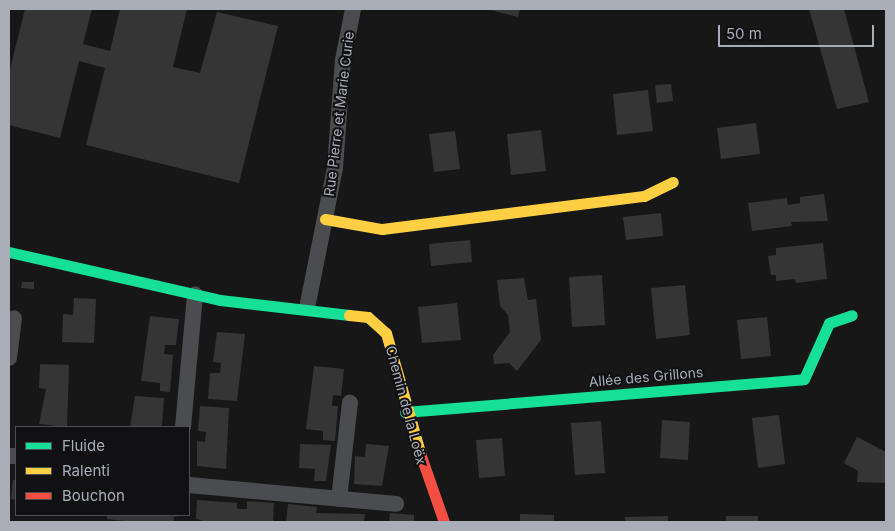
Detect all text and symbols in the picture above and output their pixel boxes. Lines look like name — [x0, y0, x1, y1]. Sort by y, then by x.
scale bar — [720, 15, 876, 47]
text: 50 m — [726, 24, 762, 43]
street label: Rue Pierre et Marie Curie — [321, 30, 357, 198]
street label: Chemin de la Loëx — [382, 344, 430, 466]
street label: Allée des Grillons — [588, 364, 704, 390]
legend — [15, 426, 190, 516]
text: Fluide — [62, 436, 105, 455]
text: Ralenti — [62, 461, 110, 480]
text: Bouchon — [62, 486, 125, 505]

